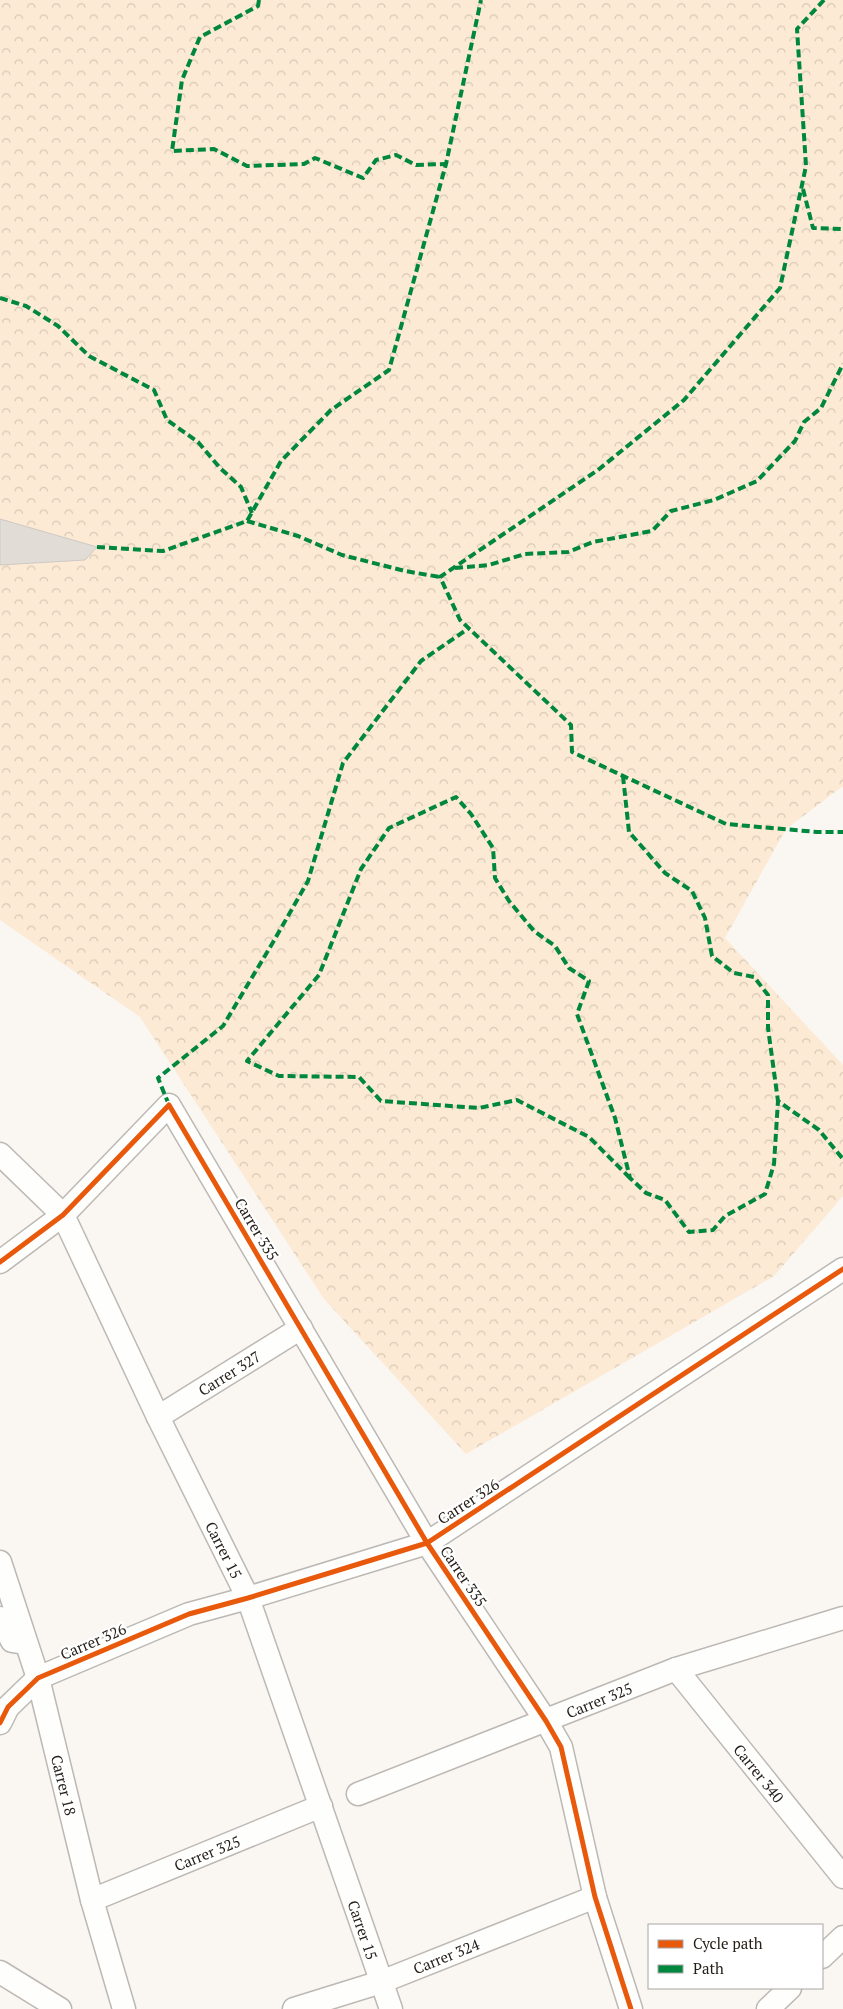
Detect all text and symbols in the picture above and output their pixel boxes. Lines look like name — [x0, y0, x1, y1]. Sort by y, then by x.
street label: Carrer 335 — [230, 1194, 284, 1264]
street label: Carrer 327 — [194, 1346, 264, 1400]
street label: Carrer 326 — [433, 1474, 503, 1528]
street label: Carrer 15 — [201, 1518, 247, 1582]
street label: Carrer 335 — [436, 1542, 492, 1610]
street label: Carrer 326 — [57, 1618, 129, 1664]
street label: Carrer 325 — [563, 1678, 635, 1722]
street label: Carrer 340 — [729, 1740, 789, 1806]
street label: Carrer 18 — [47, 1753, 81, 1817]
street label: Carrer 325 — [171, 1831, 243, 1875]
street label: Carrer 15 — [344, 1898, 382, 1962]
legend — [648, 1924, 823, 1989]
text: Cycle path — [693, 1933, 763, 1953]
street label: Carrer 324 — [410, 1934, 482, 1978]
text: Path — [693, 1958, 724, 1978]

